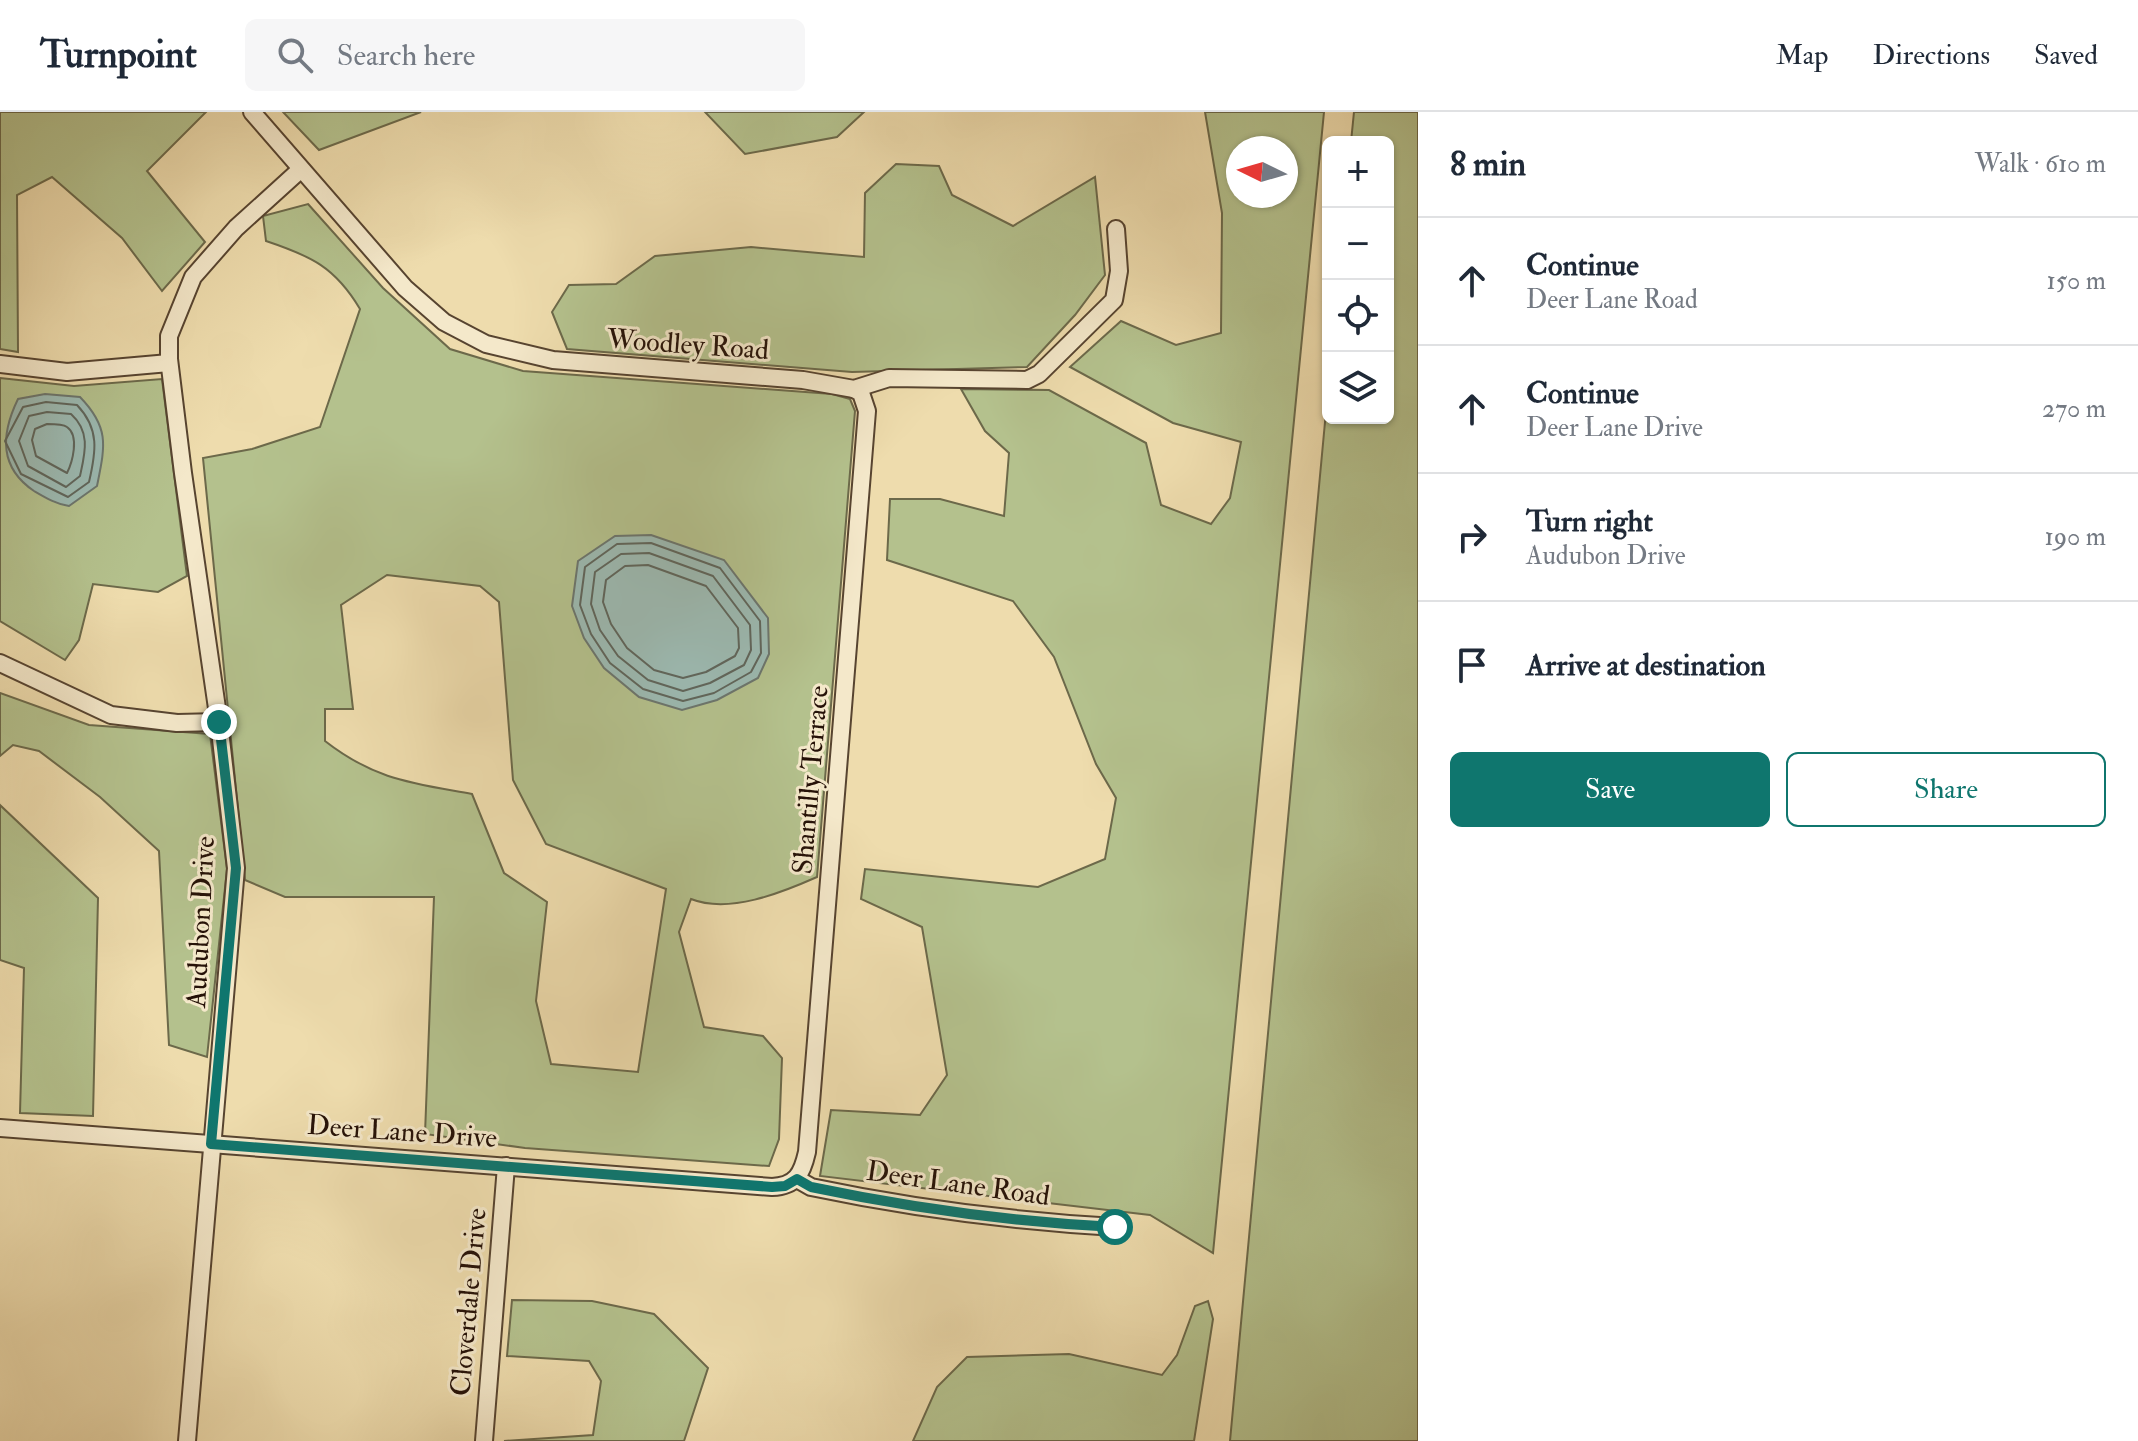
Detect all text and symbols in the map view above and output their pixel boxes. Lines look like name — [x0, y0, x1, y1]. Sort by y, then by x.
search box — [245, 19, 805, 91]
text: Turnpoint — [40, 31, 197, 79]
icon: search — [273, 33, 317, 77]
text: Search here — [337, 37, 475, 74]
text: Map — [1776, 38, 1829, 73]
text: Directions — [1873, 38, 1990, 73]
text: Saved — [2034, 38, 2098, 73]
north arrow — [1226, 136, 1298, 208]
map controls — [1322, 136, 1394, 424]
button: + — [1322, 136, 1394, 208]
text: 8 min — [1450, 143, 1526, 186]
text: Walk · 610 m — [1975, 148, 2106, 180]
button: − — [1322, 208, 1394, 280]
text: Continue — [1526, 247, 1639, 284]
icon: ahead — [1450, 259, 1494, 303]
text: 150 m — [2047, 265, 2106, 297]
button: locate — [1322, 280, 1394, 352]
text: Deer Lane Road — [1526, 284, 1698, 316]
street label: Woodley Road — [605, 322, 770, 368]
button: layers — [1322, 352, 1394, 424]
text: Continue — [1526, 375, 1639, 412]
icon: ahead — [1450, 387, 1494, 431]
text: 270 m — [2042, 393, 2106, 425]
text: Deer Lane Drive — [1526, 412, 1703, 444]
text: Turn right — [1526, 503, 1653, 540]
icon: right — [1450, 515, 1494, 559]
text: 190 m — [2045, 521, 2106, 553]
text: Audubon Drive — [1526, 540, 1686, 572]
icon: arrive — [1450, 643, 1494, 687]
text: Arrive at destination — [1526, 647, 1766, 684]
street label: Shantilly Terrace — [785, 684, 837, 876]
route end — [201, 704, 237, 740]
button: Save — [1450, 752, 1770, 827]
button: Share — [1786, 752, 2106, 827]
street label: Audubon Drive — [179, 835, 223, 1010]
street label: Deer Lane Drive — [306, 1108, 499, 1156]
street label: Deer Lane Road — [864, 1154, 1052, 1214]
street label: Cloverdale Drive — [443, 1206, 495, 1398]
route start — [1097, 1209, 1133, 1245]

